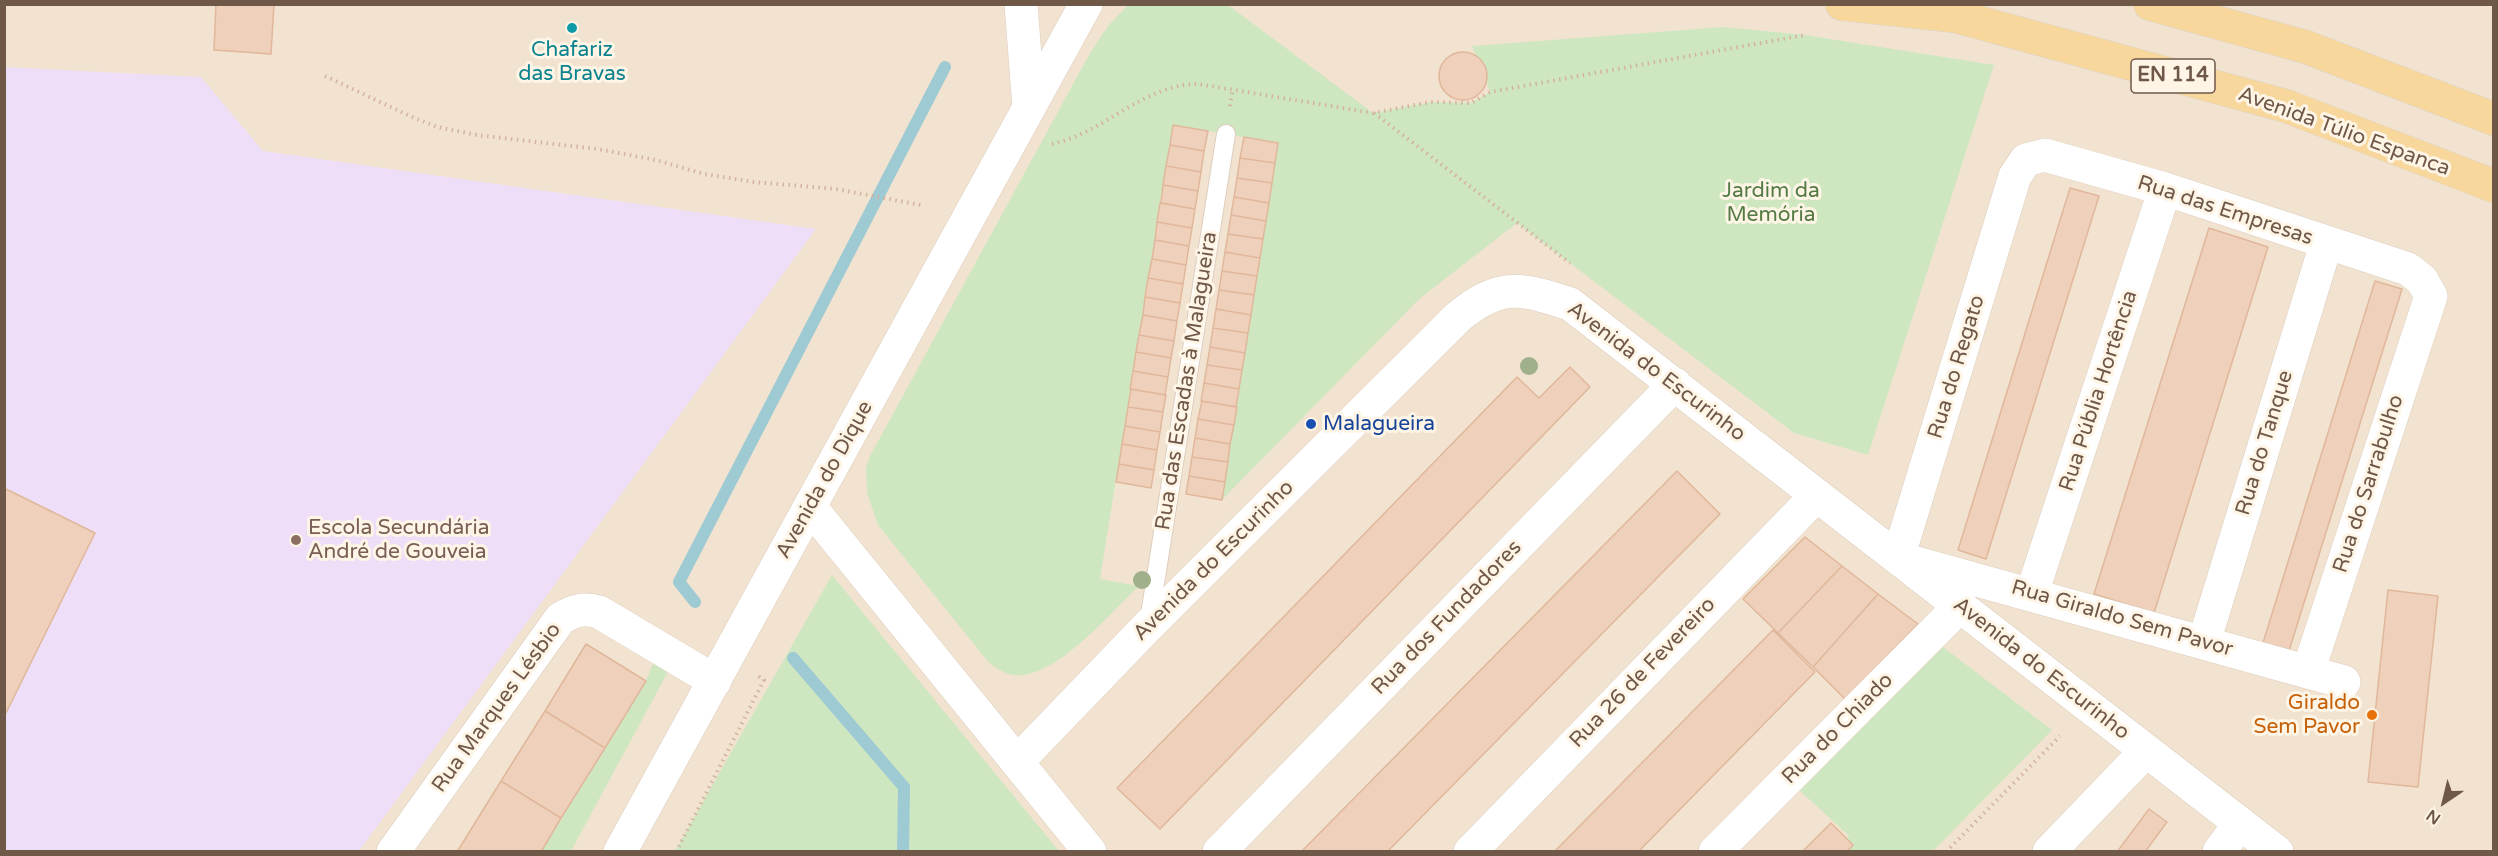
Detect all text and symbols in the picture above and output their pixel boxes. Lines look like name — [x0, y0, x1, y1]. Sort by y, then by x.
marker: Chafariz das Bravas — [565, 21, 579, 35]
place label: Chafariz das Bravas — [518, 37, 626, 87]
road number: EN 114 — [2131, 59, 2215, 93]
street label: Avenida Túlio Espanca — [2235, 82, 2453, 182]
street label: Rua das Empresas — [2134, 171, 2316, 251]
park label: Jardim da Memória — [1722, 178, 1820, 228]
street label: Rua das Escadas à Malagueira — [1151, 230, 1223, 532]
street label: Rua Públia Hortência — [2055, 287, 2143, 495]
street label: Rua do Regato — [1923, 292, 1991, 442]
street label: Avenida do Escurinho — [1562, 297, 1750, 447]
street label: Rua do Tanque — [2231, 368, 2299, 518]
street label: Rua do Sarrabulho — [2328, 392, 2410, 576]
street label: Avenida do Dique — [771, 397, 879, 563]
place label: Malagueira — [1323, 411, 1435, 437]
marker: Malagueira — [1304, 417, 1318, 431]
street label: Avenida do Escurinho — [1128, 475, 1300, 647]
place label: Escola Secundária André de Gouveia — [308, 515, 489, 565]
marker: Escola Secundária André de Gouveia — [289, 533, 303, 547]
street label: Rua dos Fundadores — [1367, 536, 1527, 700]
street label: Rua Giraldo Sem Pavor — [2008, 575, 2236, 663]
street label: Avenida do Escurinho — [1948, 592, 2134, 746]
street label: Rua 26 de Fevereiro — [1565, 593, 1721, 753]
street label: Rua Marques Lésbio — [427, 618, 567, 798]
street label: Rua do Chiado — [1777, 668, 1899, 790]
place label: Giraldo Sem Pavor — [2253, 690, 2360, 740]
marker: Giraldo Sem Pavor — [2365, 708, 2379, 722]
north arrow — [2414, 772, 2474, 832]
text: N — [2423, 805, 2445, 829]

